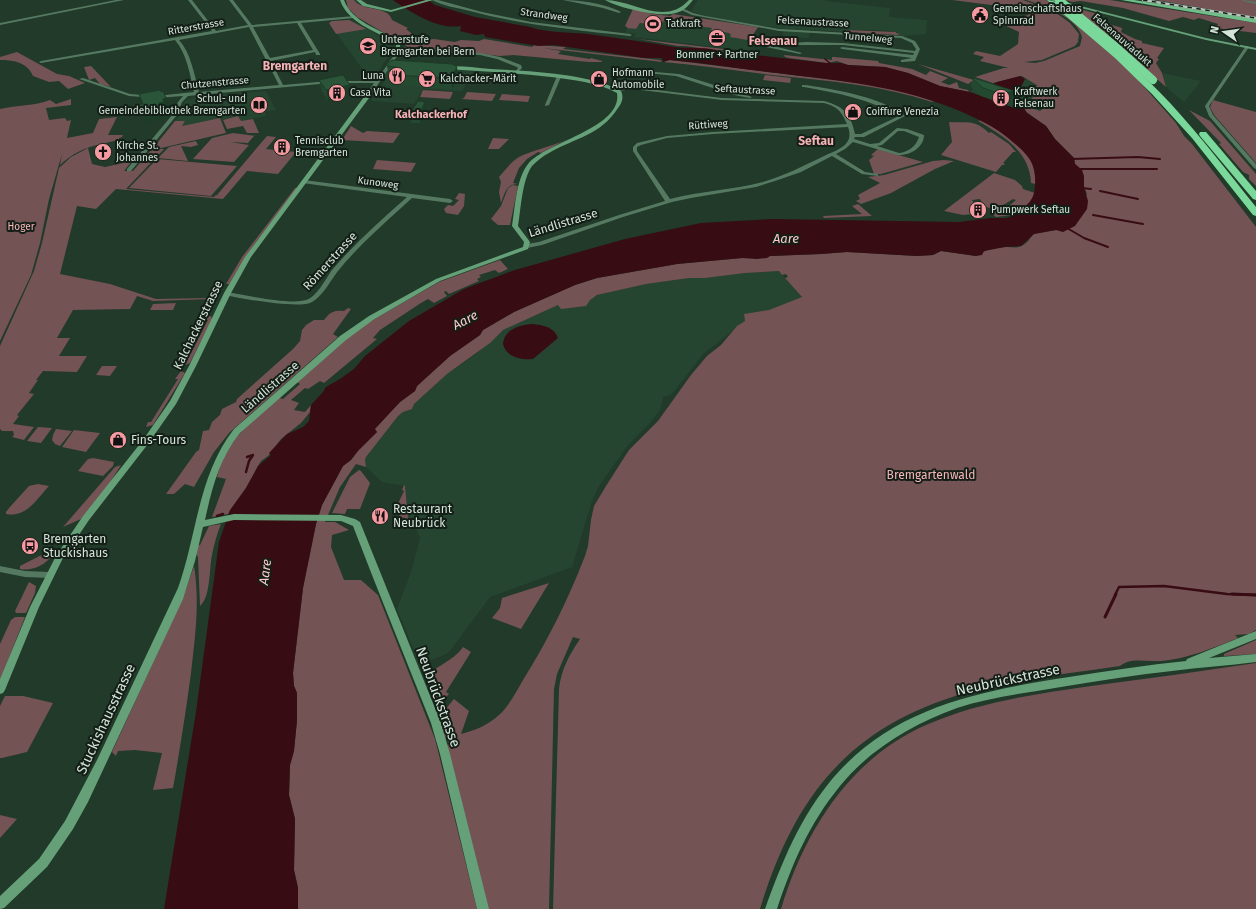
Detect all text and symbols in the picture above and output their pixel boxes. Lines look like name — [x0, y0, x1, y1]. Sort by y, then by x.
place label: Gemeinschaftshaus Spinnrad — [993, 3, 1082, 27]
public building icon: Gemeinschaftshaus Spinnrad — [970, 5, 990, 25]
street label: Strandweg — [520, 6, 569, 24]
street label: Felsenauviadukt — [1090, 11, 1154, 69]
north arrow — [1204, 12, 1244, 52]
sports icon: Tatkraft — [643, 14, 663, 34]
street label: Felsenaustrasse — [777, 14, 849, 30]
street label: Ritterstrasse — [167, 16, 225, 38]
place label: Tatkraft — [666, 18, 701, 30]
text: N — [1208, 25, 1222, 35]
office icon: Bommer + Partner — [707, 28, 727, 48]
street label: Tunnelweg — [843, 30, 893, 46]
place label: Unterstufe Bremgarten bei Bern — [381, 34, 475, 58]
district label: Felsenau — [749, 34, 797, 48]
school or university icon: Unterstufe Bremgarten bei Bern — [358, 36, 378, 56]
place label: Bommer + Partner — [676, 49, 758, 61]
district label: Bremgarten — [263, 59, 327, 73]
restaurant icon: Luna — [387, 66, 407, 86]
place label: Hofmann Automobile — [612, 67, 664, 91]
supermarket icon: Kalchacker-Märit — [417, 69, 437, 89]
shop icon: Hofmann Automobile — [589, 69, 609, 89]
place label: Luna — [362, 70, 384, 82]
place label: Kalchacker-Märit — [440, 73, 517, 85]
street label: Chutzenstrasse — [180, 74, 250, 92]
street label: Seftaustrasse — [714, 82, 776, 98]
building icon: Casa Vita — [327, 83, 347, 103]
place label: Kraftwerk Felsenau — [1014, 86, 1058, 110]
place label: Casa Vita — [350, 87, 391, 99]
building icon: Kraftwerk Felsenau — [991, 88, 1011, 108]
place label: Schul- und Gemeindebibliothek Bremgarten — [98, 93, 246, 117]
library icon: Schul- und Gemeindebibliothek Bremgarten — [249, 95, 269, 115]
shop icon: Coiffure Venezia — [843, 102, 863, 122]
place label: Coiffure Venezia — [866, 106, 939, 118]
district label: Kalchackerhof — [395, 108, 468, 121]
street label: Rüttiweg — [688, 118, 729, 132]
district label: Seftau — [798, 134, 834, 148]
place label: Tennisclub Bremgarten — [295, 135, 348, 159]
building icon: Tennisclub Bremgarten — [272, 137, 292, 157]
place label: Kirche St. Johannes — [116, 140, 159, 164]
church icon: Kirche St. Johannes — [93, 142, 113, 162]
street label: Kunoweg — [357, 174, 400, 192]
building icon: Pumpwerk Seftau — [968, 200, 988, 220]
place label: Pumpwerk Seftau — [991, 204, 1070, 216]
street label: Ländlistrasse — [527, 206, 599, 240]
park label: Hoger — [8, 221, 35, 233]
street label: Römerstrasse — [300, 229, 360, 293]
water label: Aare — [772, 231, 799, 246]
street label: Kalchackerstrasse — [170, 278, 226, 372]
water label: Aare — [449, 307, 480, 333]
street label: Ländlistrasse — [238, 358, 302, 416]
shop icon: Fins-Tours — [108, 430, 128, 450]
place label: Fins-Tours — [131, 433, 187, 447]
park label: Bremgartenwald — [887, 468, 975, 482]
place label: Restaurant Neubrück — [393, 502, 453, 530]
restaurant icon: Restaurant Neubrück — [370, 506, 390, 526]
place label: Bremgarten Stuckishaus — [43, 532, 108, 560]
bus stop icon: Bremgarten Stuckishaus — [20, 536, 40, 556]
water label: Aare — [256, 558, 274, 587]
street label: Neubrückstrasse — [412, 645, 464, 749]
street label: Stuckishausstrasse — [73, 661, 139, 777]
street label: Neubrückstrasse — [955, 661, 1061, 699]

